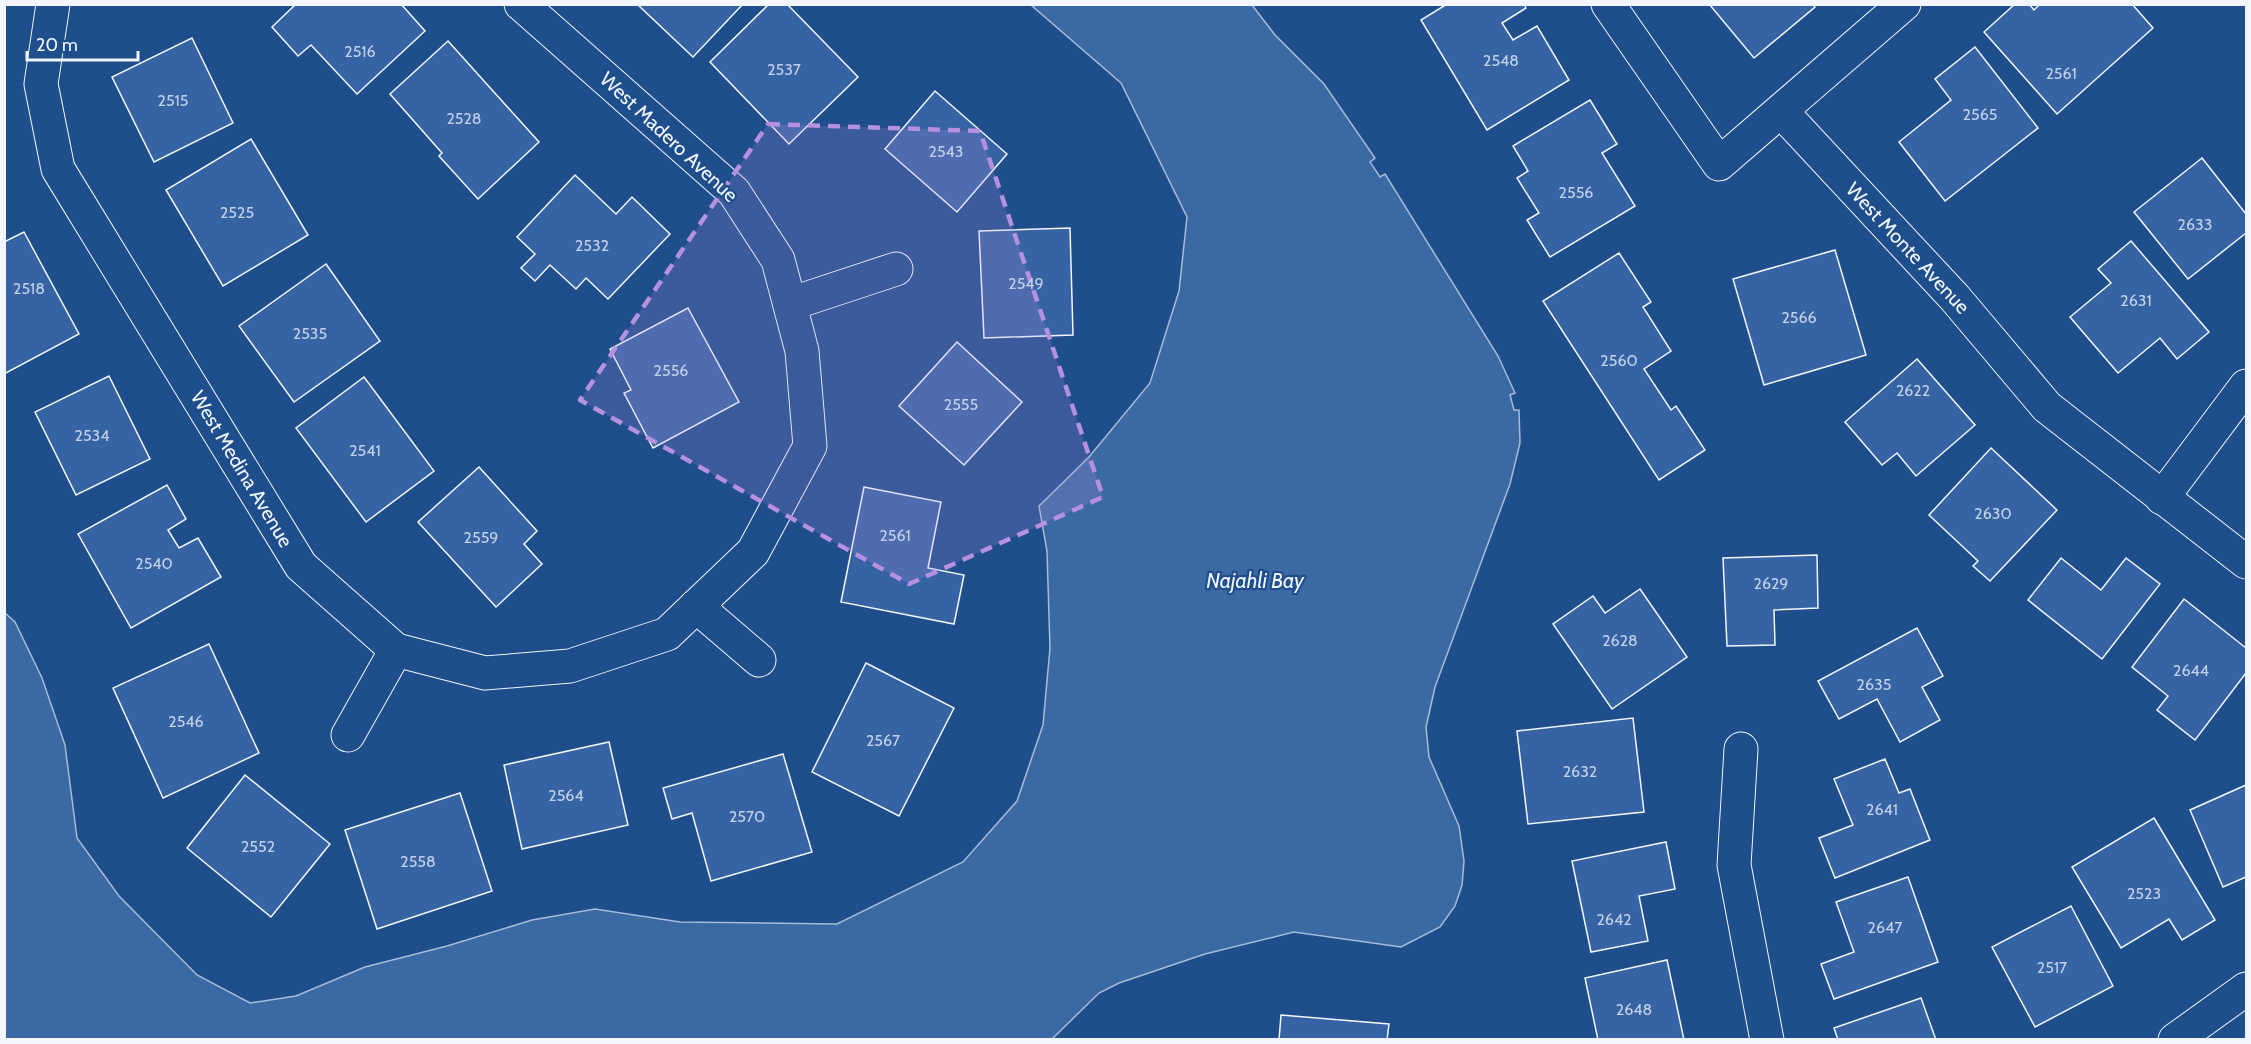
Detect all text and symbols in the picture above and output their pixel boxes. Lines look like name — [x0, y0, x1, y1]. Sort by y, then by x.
scale bar — [27, 24, 138, 62]
text: 20 m — [36, 34, 78, 56]
house number: 2516 — [344, 42, 376, 61]
house number: 2548 — [1483, 51, 1519, 70]
house number: 2537 — [767, 60, 801, 79]
house number: 2561 — [2045, 64, 2077, 83]
street label: West Madero Avenue — [595, 67, 743, 207]
house number: 2515 — [158, 91, 188, 110]
house number: 2565 — [1963, 105, 1997, 124]
house number: 2528 — [446, 109, 482, 128]
house number: 2543 — [929, 142, 963, 161]
street label: West Monte Avenue — [1841, 177, 1975, 319]
house number: 2556 — [1559, 183, 1593, 202]
house number: 2525 — [220, 203, 254, 222]
house number: 2633 — [2178, 215, 2212, 234]
house number: 2532 — [575, 236, 609, 255]
house number: 2549 — [1008, 274, 1044, 293]
house number: 2518 — [13, 279, 45, 298]
house number: 2631 — [2120, 291, 2152, 310]
house number: 2566 — [1781, 308, 1817, 327]
house number: 2535 — [293, 324, 327, 343]
house number: 2560 — [1600, 351, 1638, 370]
house number: 2556 — [654, 361, 688, 380]
house number: 2622 — [1896, 381, 1930, 400]
street label: West Medina Avenue — [186, 386, 298, 552]
house number: 2555 — [944, 395, 978, 414]
house number: 2534 — [75, 426, 109, 445]
house number: 2541 — [349, 441, 381, 460]
house number: 2630 — [1974, 504, 2012, 523]
house number: 2561 — [879, 526, 911, 545]
house number: 2559 — [464, 528, 498, 547]
house number: 2540 — [135, 554, 173, 573]
water label: Najahli Bay — [1206, 568, 1305, 594]
house number: 2629 — [1754, 574, 1788, 593]
house number: 2628 — [1602, 631, 1638, 650]
house number: 2644 — [2173, 661, 2209, 680]
house number: 2635 — [1857, 675, 1891, 694]
house number: 2546 — [168, 712, 204, 731]
house number: 2567 — [866, 731, 900, 750]
house number: 2632 — [1563, 762, 1597, 781]
house number: 2564 — [548, 786, 584, 805]
house number: 2641 — [1866, 800, 1898, 819]
house number: 2570 — [729, 807, 765, 826]
house number: 2552 — [241, 837, 275, 856]
house number: 2558 — [400, 852, 436, 871]
house number: 2523 — [2127, 884, 2161, 903]
house number: 2642 — [1596, 910, 1632, 929]
house number: 2647 — [1868, 918, 1902, 937]
house number: 2517 — [2037, 958, 2067, 977]
house number: 2648 — [1616, 1000, 1652, 1019]

